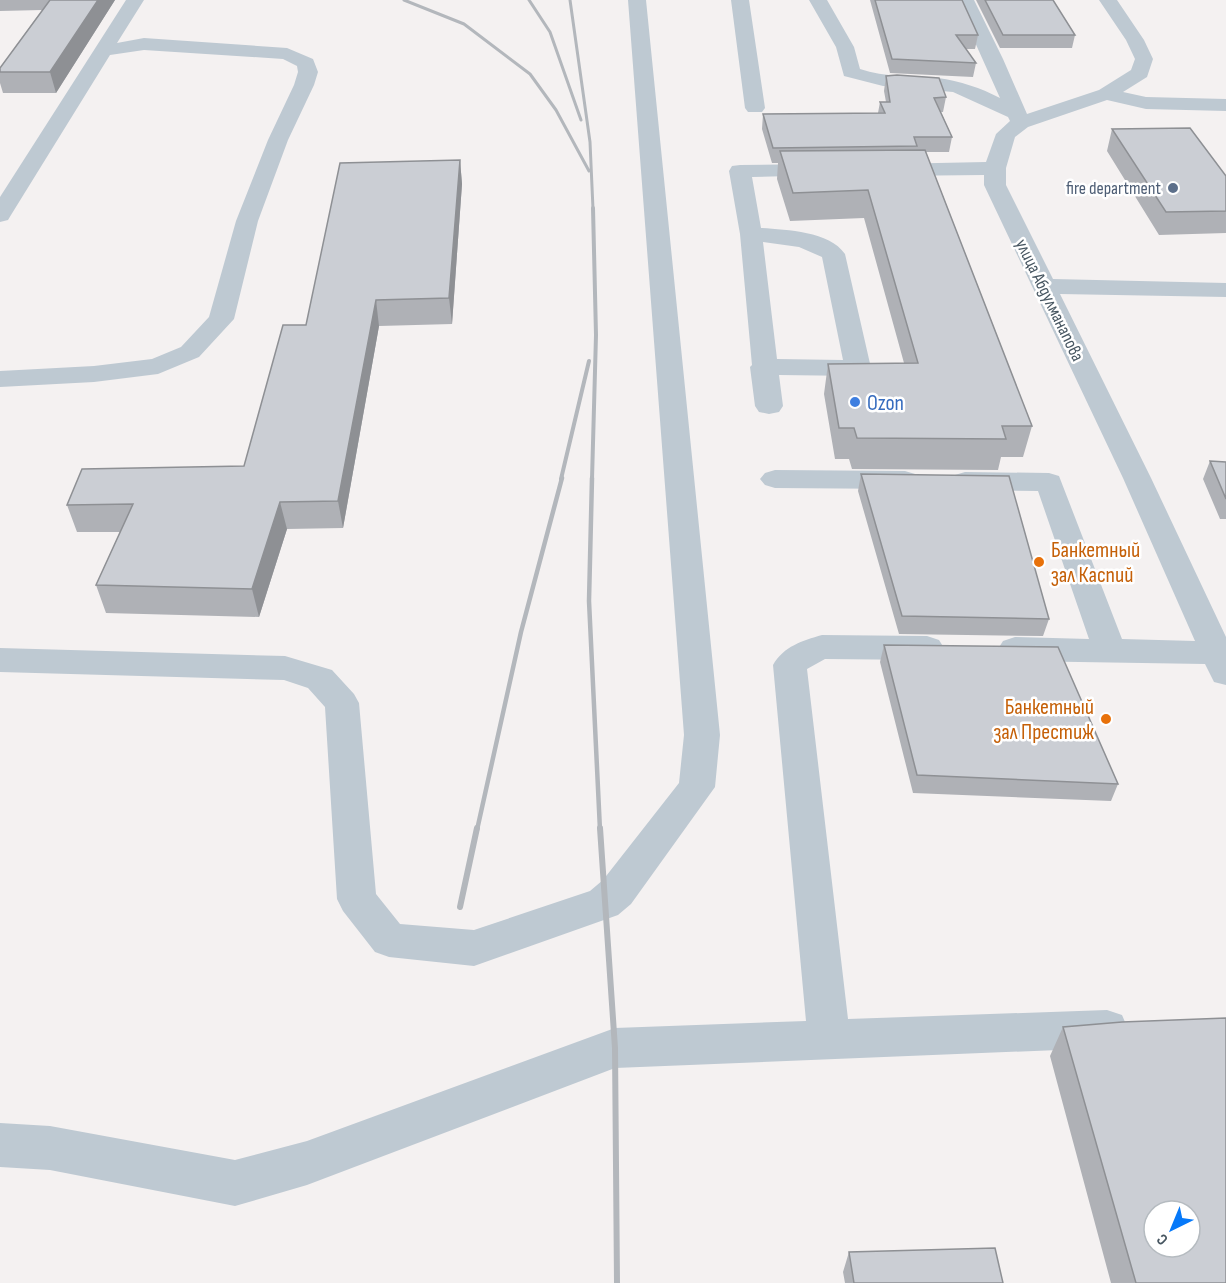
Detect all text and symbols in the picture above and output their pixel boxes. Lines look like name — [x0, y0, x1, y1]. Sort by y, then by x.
place label: fire department — [1066, 178, 1162, 199]
marker: fire department — [1166, 181, 1180, 195]
street label: улица Абдулманапова — [1011, 236, 1088, 365]
place label: Ozon — [867, 390, 904, 417]
marker: Ozon — [848, 395, 862, 409]
place label: Банкетный зал Каспий — [1051, 537, 1140, 589]
marker: Банкетный зал Каспий — [1032, 555, 1046, 569]
place label: Банкетный зал Престиж — [993, 694, 1094, 746]
marker: Банкетный зал Престиж — [1099, 712, 1113, 726]
north arrow — [1142, 1199, 1202, 1259]
text: С — [1153, 1229, 1172, 1249]

